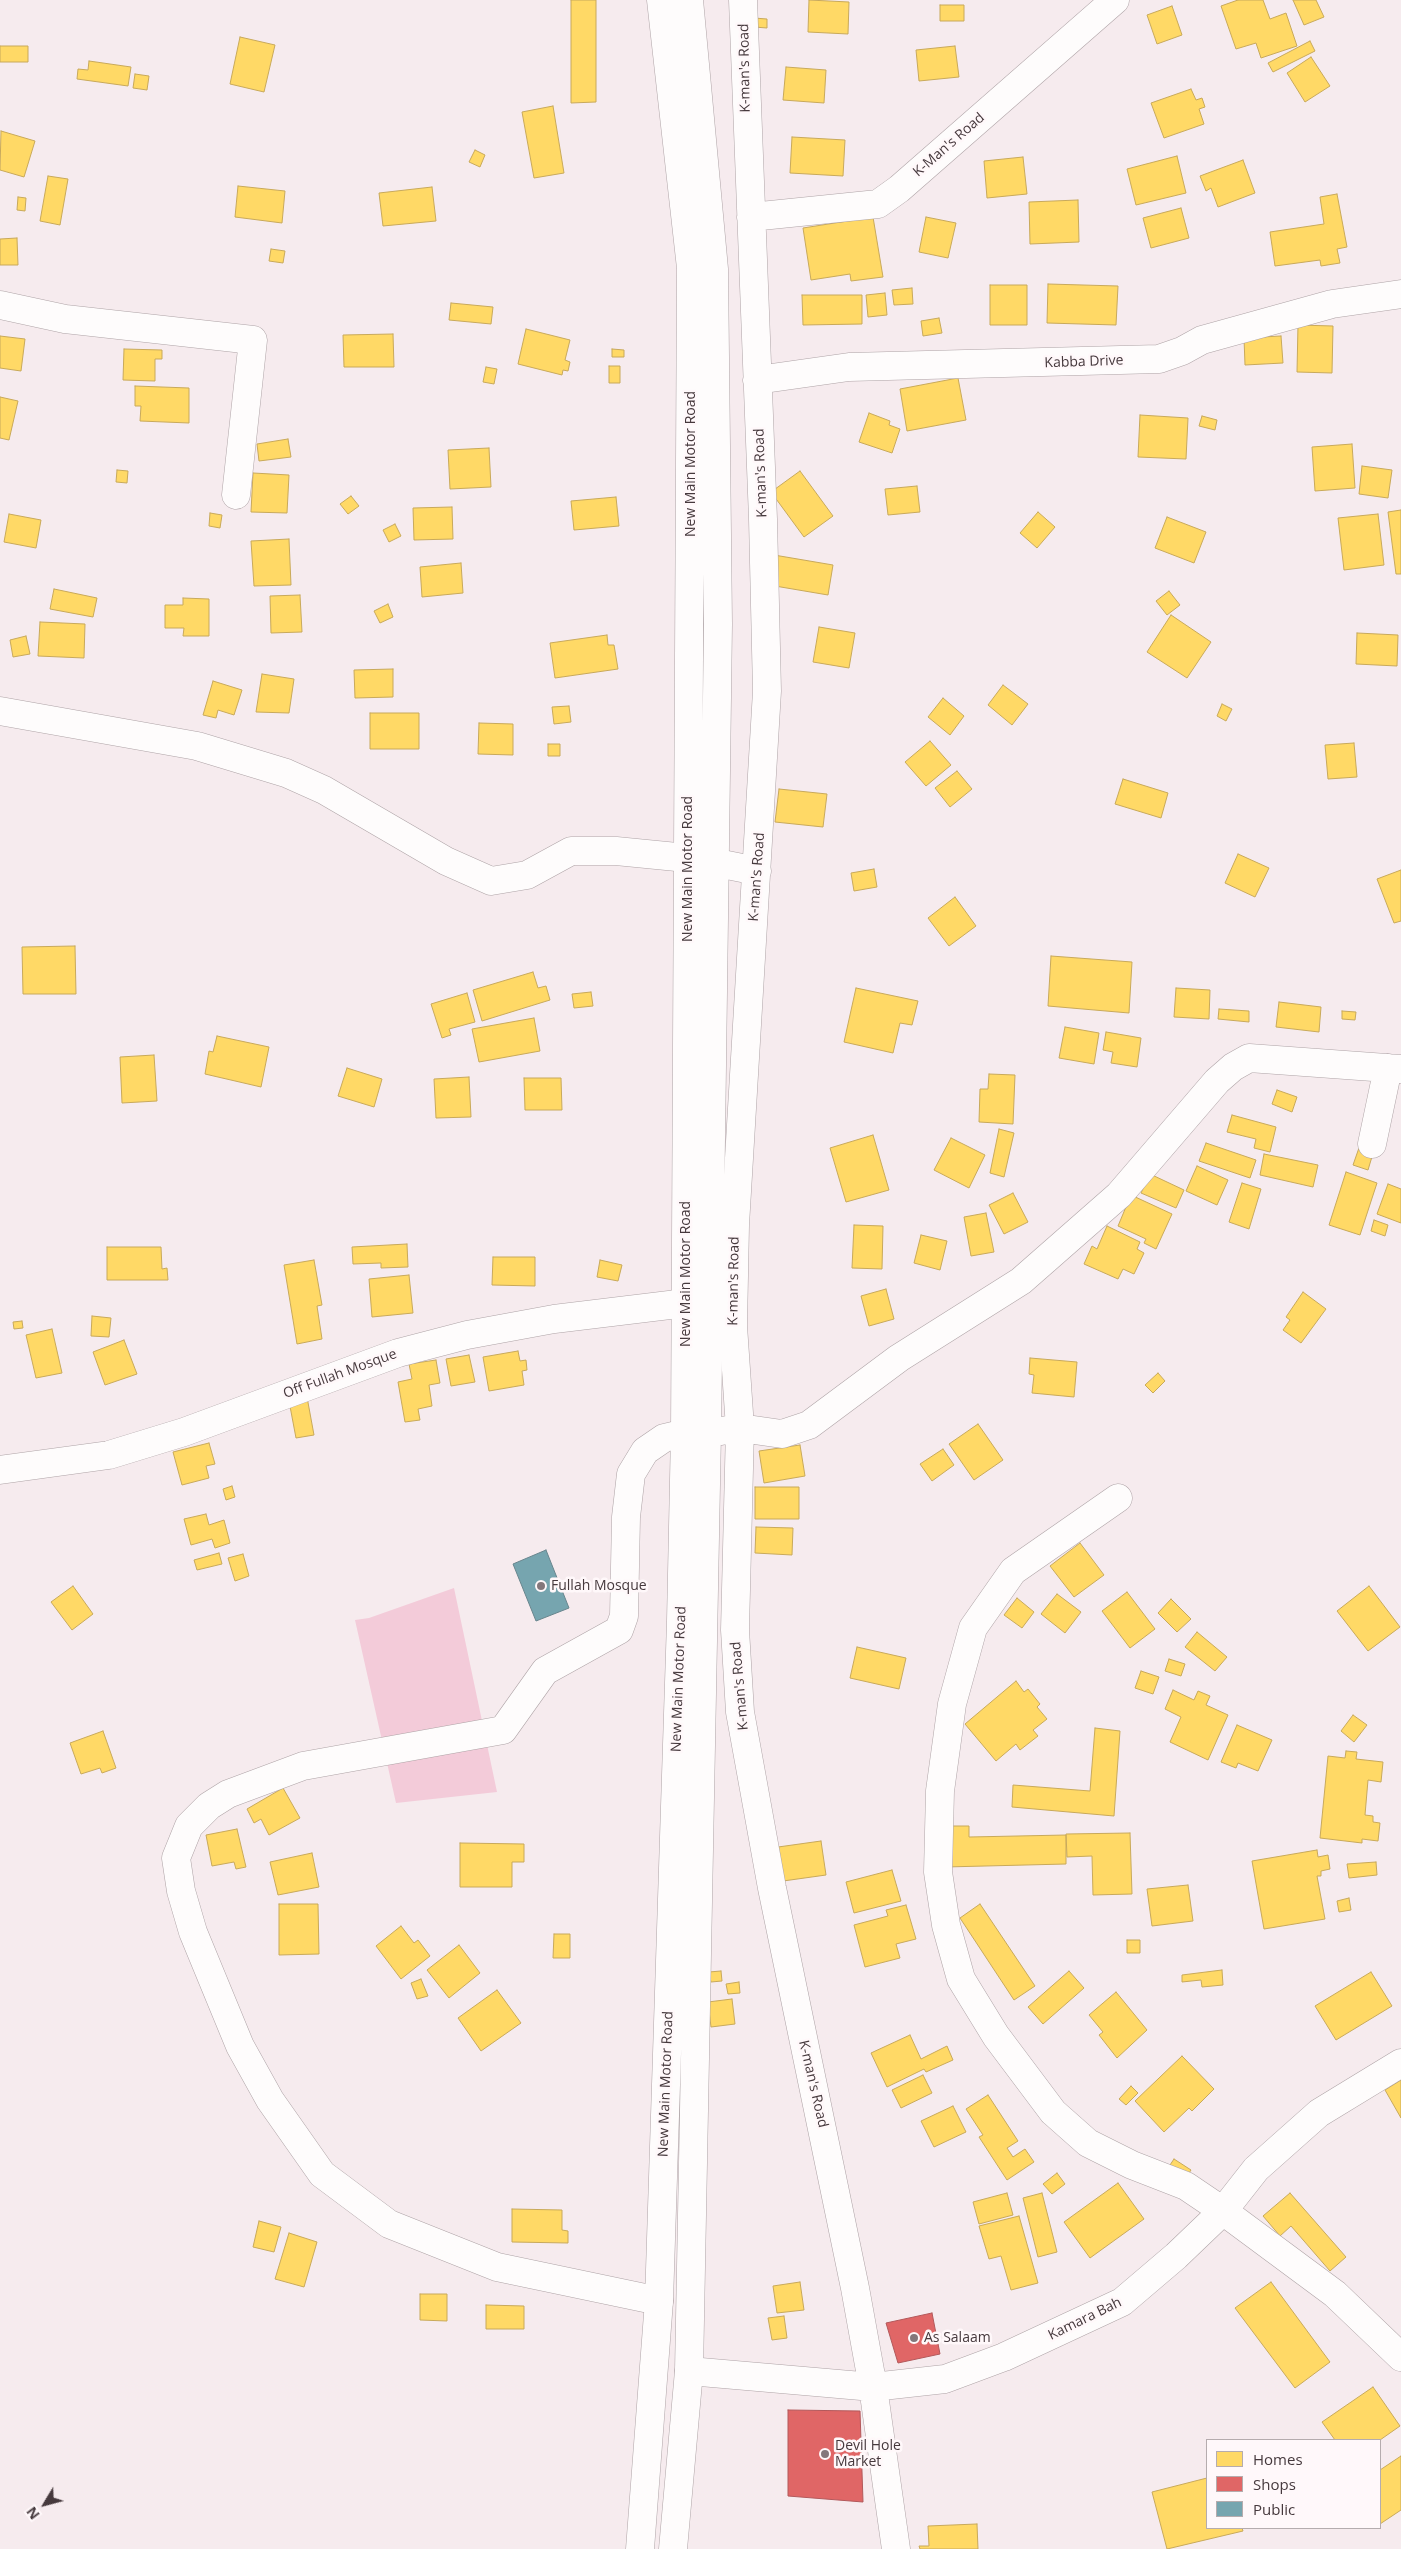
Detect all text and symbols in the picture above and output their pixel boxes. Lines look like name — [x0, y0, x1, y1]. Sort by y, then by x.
street label: K-man's Road — [736, 23, 754, 113]
street label: K-Man's Road — [910, 110, 988, 180]
street label: Kabba Drive — [1044, 352, 1124, 372]
street label: New Main Motor Road — [683, 391, 699, 537]
street label: K-man's Road — [751, 428, 771, 518]
street label: New Main Motor Road — [680, 796, 696, 942]
street label: K-man's Road — [746, 832, 768, 922]
street label: New Main Motor Road — [678, 1201, 694, 1347]
street label: K-man's Road — [725, 1236, 743, 1326]
street label: Off Fullah Mosque — [281, 1346, 399, 1402]
place label: Fullah Mosque — [551, 1578, 647, 1594]
marker: Fullah Mosque — [535, 1580, 547, 1592]
street label: New Main Motor Road — [668, 1606, 690, 1752]
street label: K-man's Road — [728, 1641, 752, 1731]
street label: New Main Motor Road — [655, 2011, 677, 2157]
street label: K-man's Road — [795, 2039, 831, 2129]
street label: Kamara Bah — [1046, 2294, 1124, 2344]
place label: As Salaam — [924, 2330, 991, 2346]
marker: As Salaam — [908, 2332, 920, 2344]
place label: Devil Hole Market — [835, 2438, 901, 2470]
legend — [1206, 2439, 1381, 2529]
marker: Devil Hole Market — [819, 2448, 831, 2460]
text: Homes — [1253, 2449, 1303, 2469]
text: Shops — [1253, 2474, 1296, 2494]
north arrow — [20, 2479, 70, 2529]
text: Public — [1253, 2499, 1295, 2519]
text: N — [22, 2503, 44, 2524]

